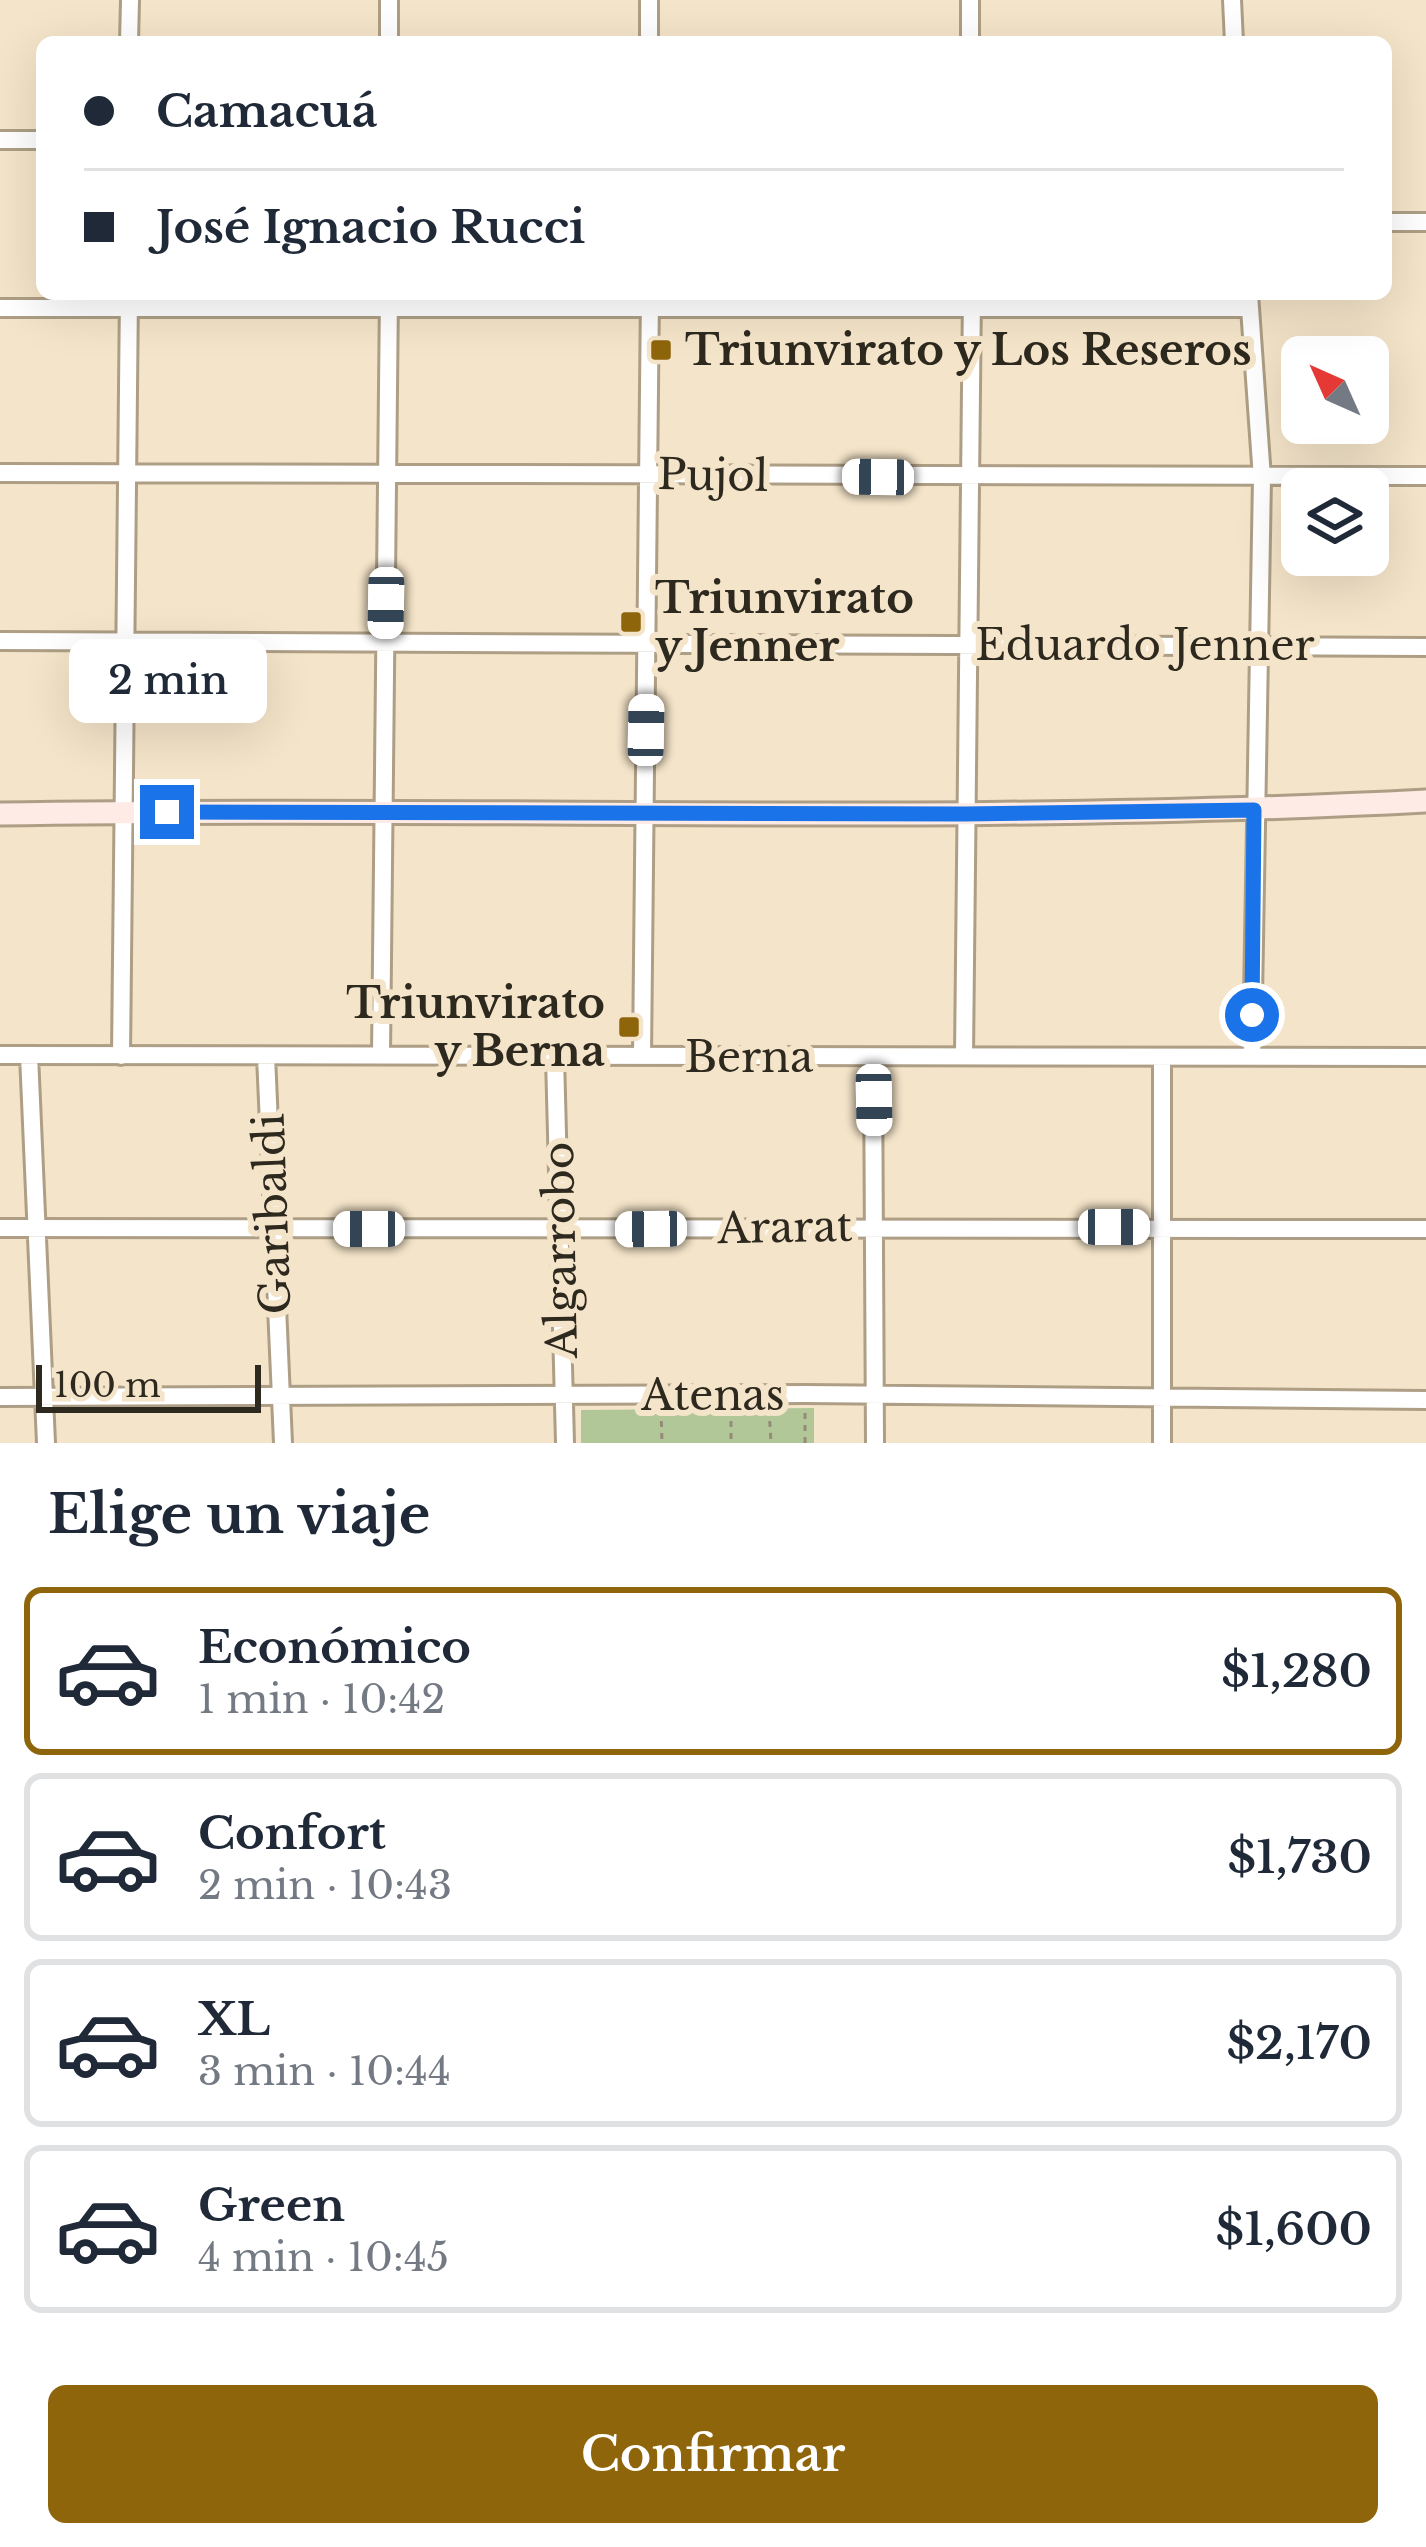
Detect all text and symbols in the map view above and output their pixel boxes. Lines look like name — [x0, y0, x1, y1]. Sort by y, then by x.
text: Camacuá — [156, 83, 378, 139]
text: José Ignacio Rucci — [156, 199, 585, 255]
place label: Triunvirato y Los Reseros — [685, 324, 1252, 376]
north arrow — [1281, 336, 1389, 444]
map controls — [1281, 336, 1389, 576]
marker: Triunvirato y Los Reseros — [648, 337, 674, 363]
street label: Pujol — [657, 448, 769, 502]
car — [842, 458, 914, 496]
button: layers — [1281, 468, 1389, 576]
car — [367, 567, 405, 639]
place label: Triunvirato y Jenner — [655, 572, 914, 672]
marker: Triunvirato y Jenner — [618, 609, 644, 635]
street label: Eduardo Jenner — [975, 619, 1315, 671]
callout: 2 min — [68, 638, 266, 722]
text: 2 min — [108, 656, 228, 705]
car — [627, 694, 665, 766]
route end — [140, 785, 194, 839]
place label: Triunvirato y Berna — [346, 977, 605, 1077]
route start — [1225, 988, 1279, 1042]
marker: Triunvirato y Berna — [616, 1014, 642, 1040]
street label: Berna — [685, 1031, 814, 1083]
car — [855, 1064, 893, 1136]
street label: Garibaldi — [243, 1113, 301, 1315]
street label: Algarrobo — [532, 1141, 588, 1360]
street label: Ararat — [716, 1200, 853, 1254]
car — [1078, 1209, 1150, 1245]
car — [615, 1210, 687, 1248]
car — [333, 1211, 405, 1247]
scale bar — [36, 1359, 261, 1412]
text: 100 m — [54, 1365, 161, 1406]
street label: Atenas — [640, 1369, 785, 1421]
text: Elige un viaje — [48, 1481, 430, 1548]
icon: car — [54, 1617, 162, 1725]
text: Económico — [198, 1619, 471, 1675]
text: $1,280 — [1221, 1643, 1372, 1699]
text: 1 min · 10:42 — [198, 1675, 445, 1724]
icon: car — [54, 1803, 162, 1911]
text: Confort — [198, 1805, 386, 1861]
text: $1,730 — [1227, 1829, 1372, 1885]
text: 2 min · 10:43 — [198, 1861, 452, 1910]
icon: car — [54, 1989, 162, 2097]
text: XL — [198, 1991, 270, 2047]
text: $2,170 — [1226, 2015, 1372, 2071]
text: 3 min · 10:44 — [198, 2047, 451, 2096]
icon: car — [54, 2175, 162, 2283]
text: Green — [198, 2177, 345, 2233]
text: $1,600 — [1216, 2201, 1372, 2257]
text: 4 min · 10:45 — [198, 2233, 449, 2282]
button: Confirmar — [48, 2385, 1378, 2523]

